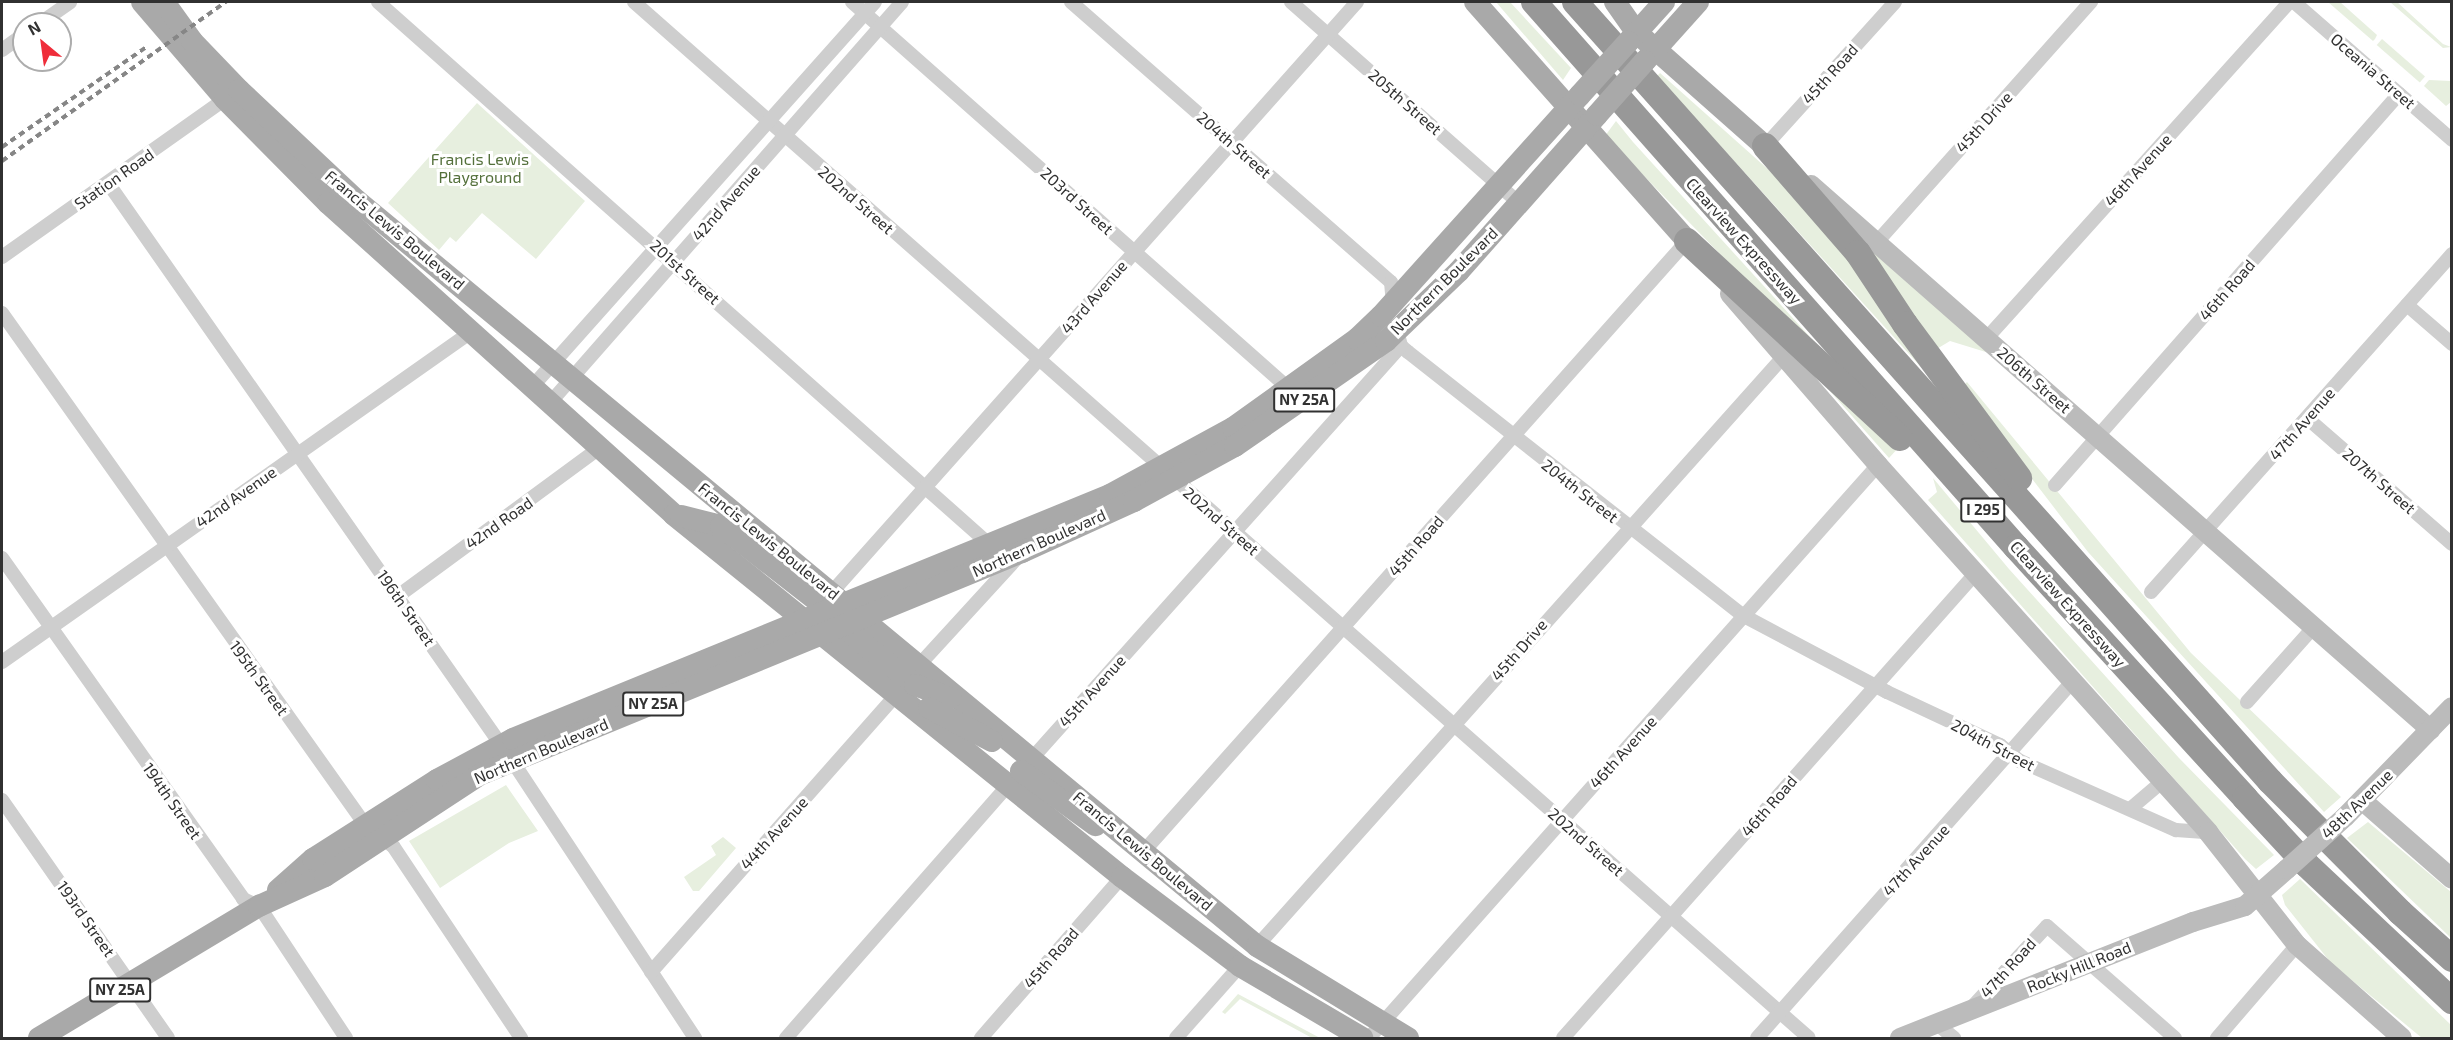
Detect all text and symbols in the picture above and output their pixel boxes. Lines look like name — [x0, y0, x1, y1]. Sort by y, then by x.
north arrow — [12, 12, 72, 72]
text: N — [24, 16, 44, 39]
street label: Oceania Street — [2327, 29, 2419, 113]
street label: 45th Road — [1798, 40, 1862, 108]
street label: 205th Street — [1364, 65, 1446, 139]
street label: 45th Drive — [1952, 88, 2016, 156]
street label: 204th Street — [1193, 108, 1275, 182]
street label: 46th Avenue — [2100, 130, 2176, 210]
street label: Station Road — [71, 145, 157, 213]
park label: Francis Lewis Playground — [431, 149, 529, 187]
street label: 42nd Avenue — [688, 161, 764, 245]
street label: 202nd Street — [814, 162, 898, 238]
street label: 203rd Street — [1037, 163, 1117, 239]
street label: Francis Lewis Boulevard — [321, 166, 469, 294]
street label: Clearview Expressway — [1682, 174, 1806, 308]
street label: Northern Boulevard — [1386, 223, 1502, 339]
street label: 201st Street — [646, 236, 724, 308]
street label: 46th Road — [2195, 255, 2259, 325]
street label: 43rd Avenue — [1057, 256, 1131, 338]
street label: 206th Street — [1993, 343, 2075, 417]
street label: 47th Avenue — [2265, 384, 2339, 464]
road number: NY 25A — [1272, 388, 1336, 412]
street label: 207th Street — [2339, 444, 2419, 518]
street label: 204th Street — [1538, 455, 1622, 527]
street label: 42nd Avenue — [192, 462, 280, 532]
street label: Francis Lewis Boulevard — [695, 478, 843, 604]
street label: 202nd Street — [1179, 483, 1263, 559]
street label: 42nd Road — [462, 493, 536, 553]
road number: I 295 — [1959, 498, 2007, 522]
street label: Northern Boulevard — [969, 505, 1109, 581]
street label: 45th Road — [1384, 512, 1448, 580]
street label: Clearview Expressway — [2006, 537, 2130, 671]
street label: 196th Street — [373, 566, 439, 650]
street label: 45th Drive — [1487, 615, 1551, 685]
street label: 195th Street — [226, 637, 292, 719]
street label: 45th Avenue — [1054, 651, 1130, 731]
road number: NY 25A — [622, 692, 684, 716]
street label: 46th Avenue — [1585, 712, 1661, 792]
street label: Northern Boulevard — [471, 714, 611, 788]
street label: 204th Street — [1948, 715, 2038, 775]
street label: 194th Street — [139, 759, 205, 843]
street label: 48th Avenue — [2317, 765, 2397, 843]
street label: 46th Road — [1737, 771, 1801, 841]
street label: Francis Lewis Boulevard — [1069, 787, 1217, 915]
street label: 44th Avenue — [736, 792, 812, 874]
street label: 202nd Street — [1544, 804, 1628, 880]
street label: 47th Avenue — [1879, 820, 1953, 900]
street label: 193rd Street — [53, 878, 119, 960]
street label: 45th Road — [1019, 924, 1083, 992]
street label: 47th Road — [1976, 934, 2040, 1002]
street label: Rocky Hill Road — [2024, 937, 2134, 997]
road number: NY 25A — [88, 978, 152, 1002]

